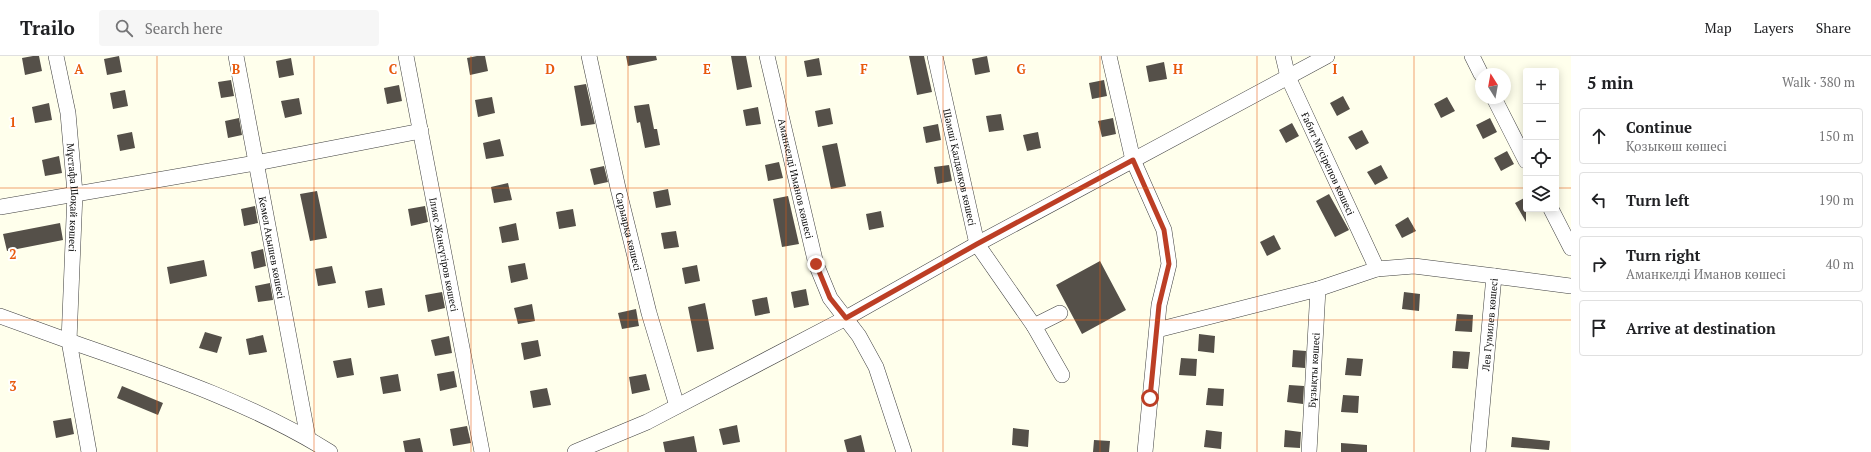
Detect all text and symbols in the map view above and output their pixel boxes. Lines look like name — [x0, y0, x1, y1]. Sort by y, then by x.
search box — [99, 10, 379, 46]
text: Trailo — [20, 15, 75, 40]
icon: search — [113, 17, 135, 39]
text: Search here — [145, 18, 223, 38]
text: Map — [1705, 18, 1732, 37]
text: Layers — [1754, 18, 1794, 37]
text: Share — [1816, 18, 1851, 37]
text: A — [74, 60, 84, 78]
text: B — [232, 60, 240, 78]
text: C — [389, 60, 397, 78]
text: D — [545, 60, 555, 78]
text: E — [703, 60, 711, 78]
text: F — [860, 60, 868, 78]
text: G — [1016, 60, 1026, 78]
text: H — [1173, 60, 1183, 78]
text: I — [1333, 60, 1338, 78]
north arrow — [1475, 68, 1511, 104]
map controls — [1523, 68, 1559, 212]
button: + — [1523, 68, 1559, 104]
text: 5 min — [1587, 71, 1634, 94]
text: Walk · 380 m — [1782, 73, 1855, 91]
button: − — [1523, 104, 1559, 140]
street label: Шәмші Қалдаяқов көшесі — [940, 108, 979, 227]
street label: Ғабит Мүсірепов көшесі — [1298, 110, 1357, 217]
text: 1 — [9, 113, 17, 131]
street label: Аманкелді Иманов көшесі — [775, 117, 816, 240]
text: Continue — [1626, 117, 1692, 137]
icon: ahead — [1588, 125, 1610, 147]
text: 150 m — [1819, 127, 1854, 145]
text: Қозыкөш көшесі — [1626, 137, 1727, 155]
button: locate — [1523, 140, 1559, 176]
street label: Мұстафа Шоқай көшесі — [64, 143, 81, 252]
button: layers — [1523, 176, 1559, 212]
icon: left — [1588, 189, 1610, 211]
text: Turn left — [1626, 190, 1690, 210]
street label: Сарыарқа көшесі — [612, 191, 644, 272]
text: 190 m — [1819, 191, 1854, 209]
street label: Кемел Ақышев көшесі — [256, 195, 288, 300]
street label: Ілияс Жансүгіров көшесі — [426, 196, 461, 313]
text: 2 — [9, 245, 17, 263]
text: Turn right — [1626, 245, 1701, 265]
icon: right — [1588, 253, 1610, 275]
route end — [807, 255, 825, 273]
text: 40 m — [1826, 255, 1854, 273]
text: Аманкелді Иманов көшесі — [1626, 265, 1786, 283]
street label: Лев Гумилев көшесі — [1479, 278, 1501, 372]
icon: arrive — [1588, 317, 1610, 339]
text: Arrive at destination — [1626, 318, 1776, 338]
street label: Бұзықты көшесі — [1305, 332, 1323, 408]
text: 3 — [9, 377, 17, 395]
route start — [1141, 389, 1159, 407]

